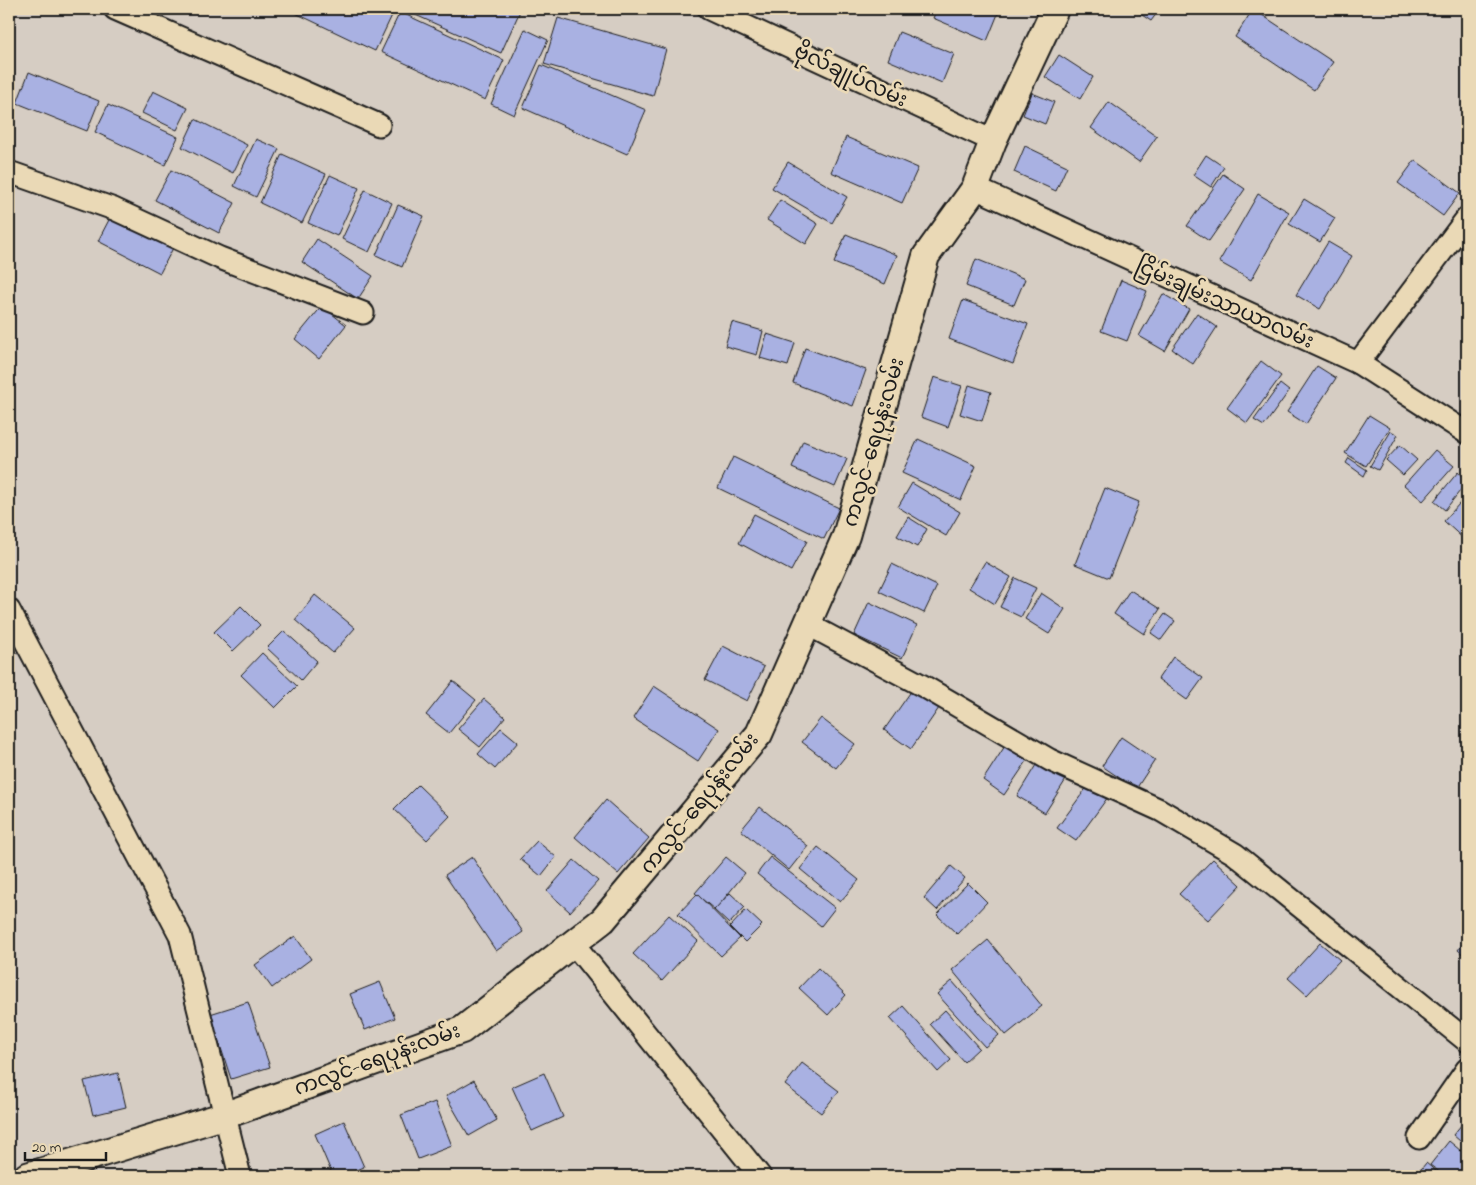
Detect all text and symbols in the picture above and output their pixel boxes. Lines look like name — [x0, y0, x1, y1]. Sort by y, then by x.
street label: ဗိုလ်ချုပ်လမ်း — [788, 35, 913, 117]
street label: ငြိမ်းချမ်းသာယာလမ်း — [1130, 249, 1319, 359]
street label: ကလွင်-ရေပုန်းလမ်း — [834, 354, 913, 531]
street label: ကလွင်-ရေပုန်းလမ်း — [632, 725, 767, 882]
street label: ကလွင်-ရေပုန်းလမ်း — [289, 1014, 465, 1105]
scale bar — [25, 1130, 106, 1162]
text: 20 m — [32, 1137, 62, 1159]

